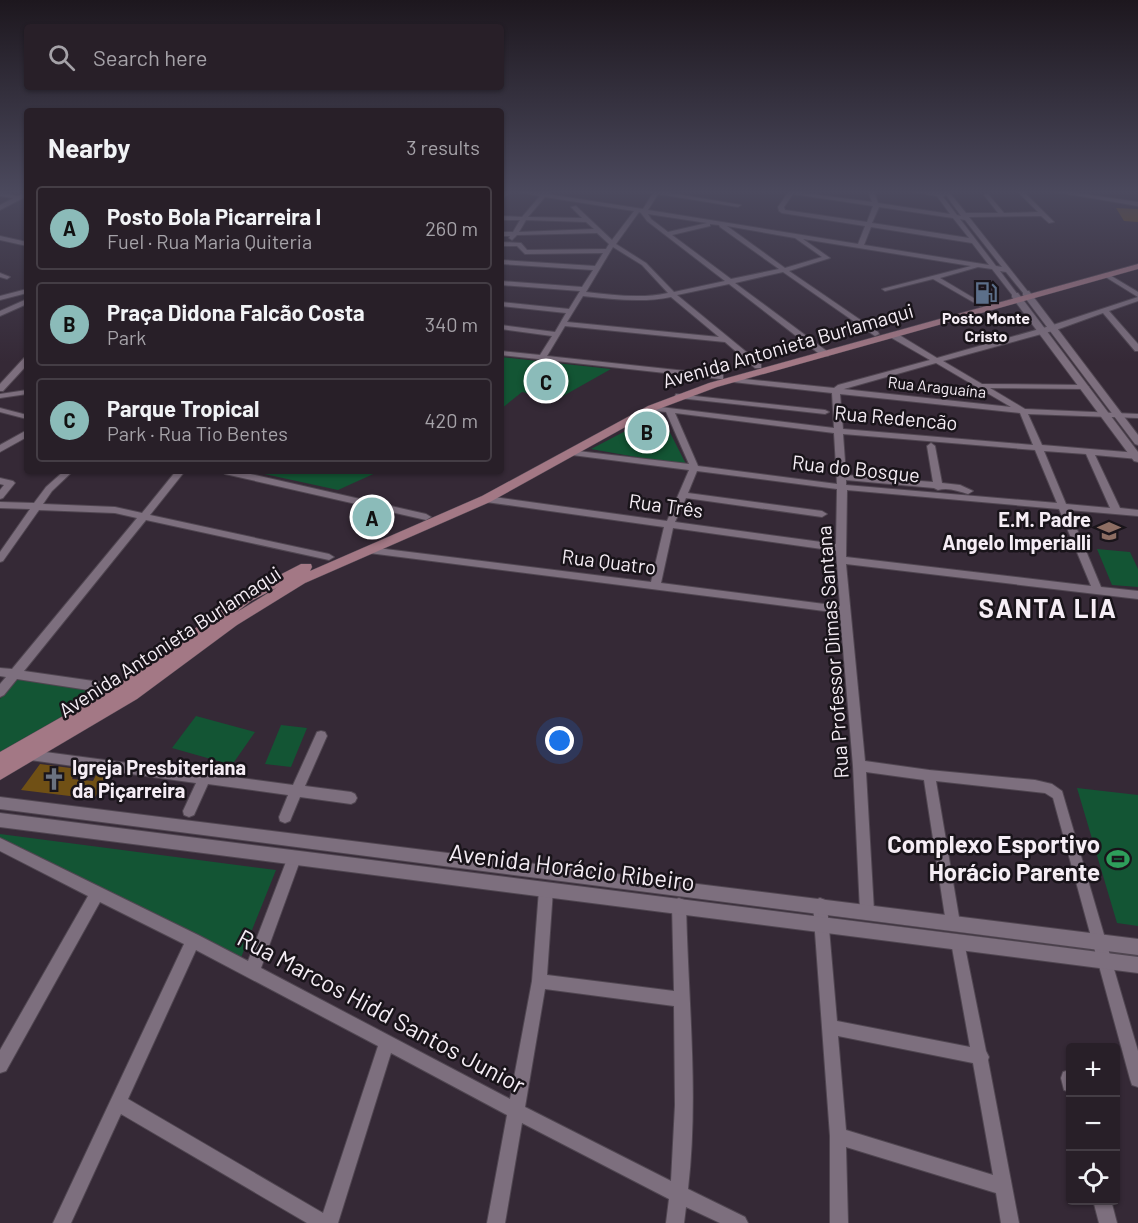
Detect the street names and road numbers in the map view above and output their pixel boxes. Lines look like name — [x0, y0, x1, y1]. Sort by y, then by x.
street label: Avenida Antonieta Burlamaqui — [660, 298, 916, 392]
street label: Rua Araguaína — [887, 372, 987, 401]
street label: Rua Redencão — [833, 400, 959, 434]
street label: Rua do Bosque — [791, 449, 921, 487]
street label: Rua Três — [627, 488, 705, 522]
street label: Rua Professor Dimas Santana — [811, 525, 853, 779]
street label: Rua Quatro — [561, 543, 658, 579]
street label: Avenida Antonieta Burlamaqui — [54, 560, 285, 722]
street label: Avenida Horácio Ribeiro — [448, 837, 697, 896]
street label: Rua Marcos Hidd Santos Junior — [233, 922, 531, 1099]

